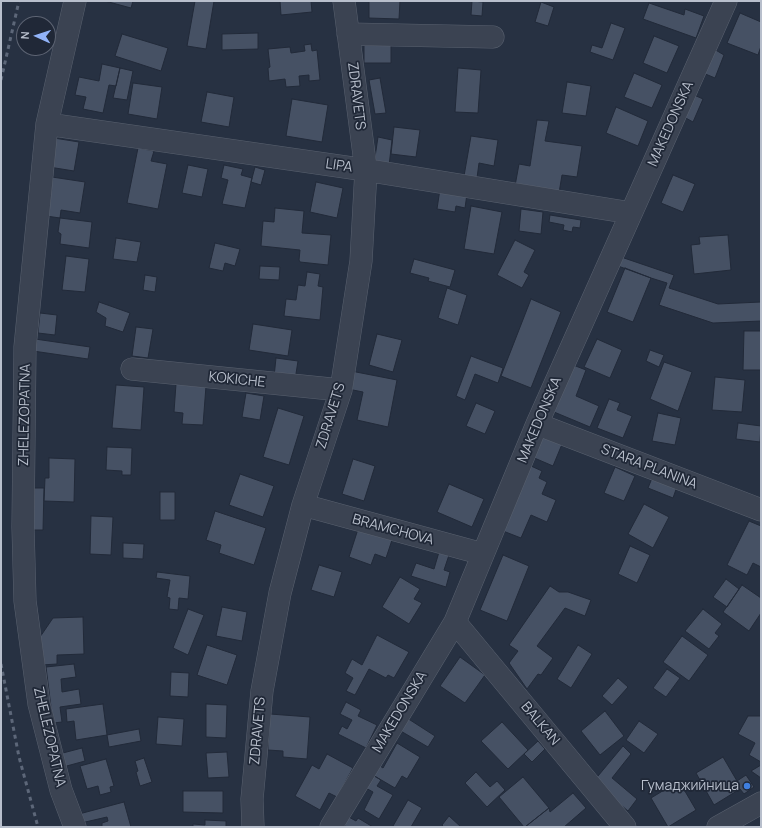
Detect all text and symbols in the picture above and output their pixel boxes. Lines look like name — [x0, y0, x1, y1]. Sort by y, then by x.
north arrow — [16, 16, 56, 56]
text: N — [17, 31, 32, 40]
street label: ZDRAVETS — [344, 61, 368, 131]
street label: MAKEDONSKA — [645, 79, 697, 169]
street label: LIPA — [324, 156, 354, 176]
street label: ZHELEZOPATNA — [16, 364, 34, 466]
street label: KOKICHE — [208, 369, 266, 391]
street label: MAKEDONSKA — [514, 374, 566, 466]
street label: ZDRAVETS — [313, 381, 349, 451]
street label: STARA PLANINA — [598, 441, 700, 493]
street label: BRAMCHOVA — [350, 511, 436, 549]
street label: MAKEDONSKA — [369, 668, 431, 756]
street label: ZHELEZOPATNA — [29, 685, 69, 789]
street label: ZDRAVETS — [247, 696, 269, 766]
street label: BALKAN — [517, 699, 563, 749]
place label: Гумаджийница — [641, 778, 739, 794]
marker: Гумаджийница — [742, 781, 752, 791]

